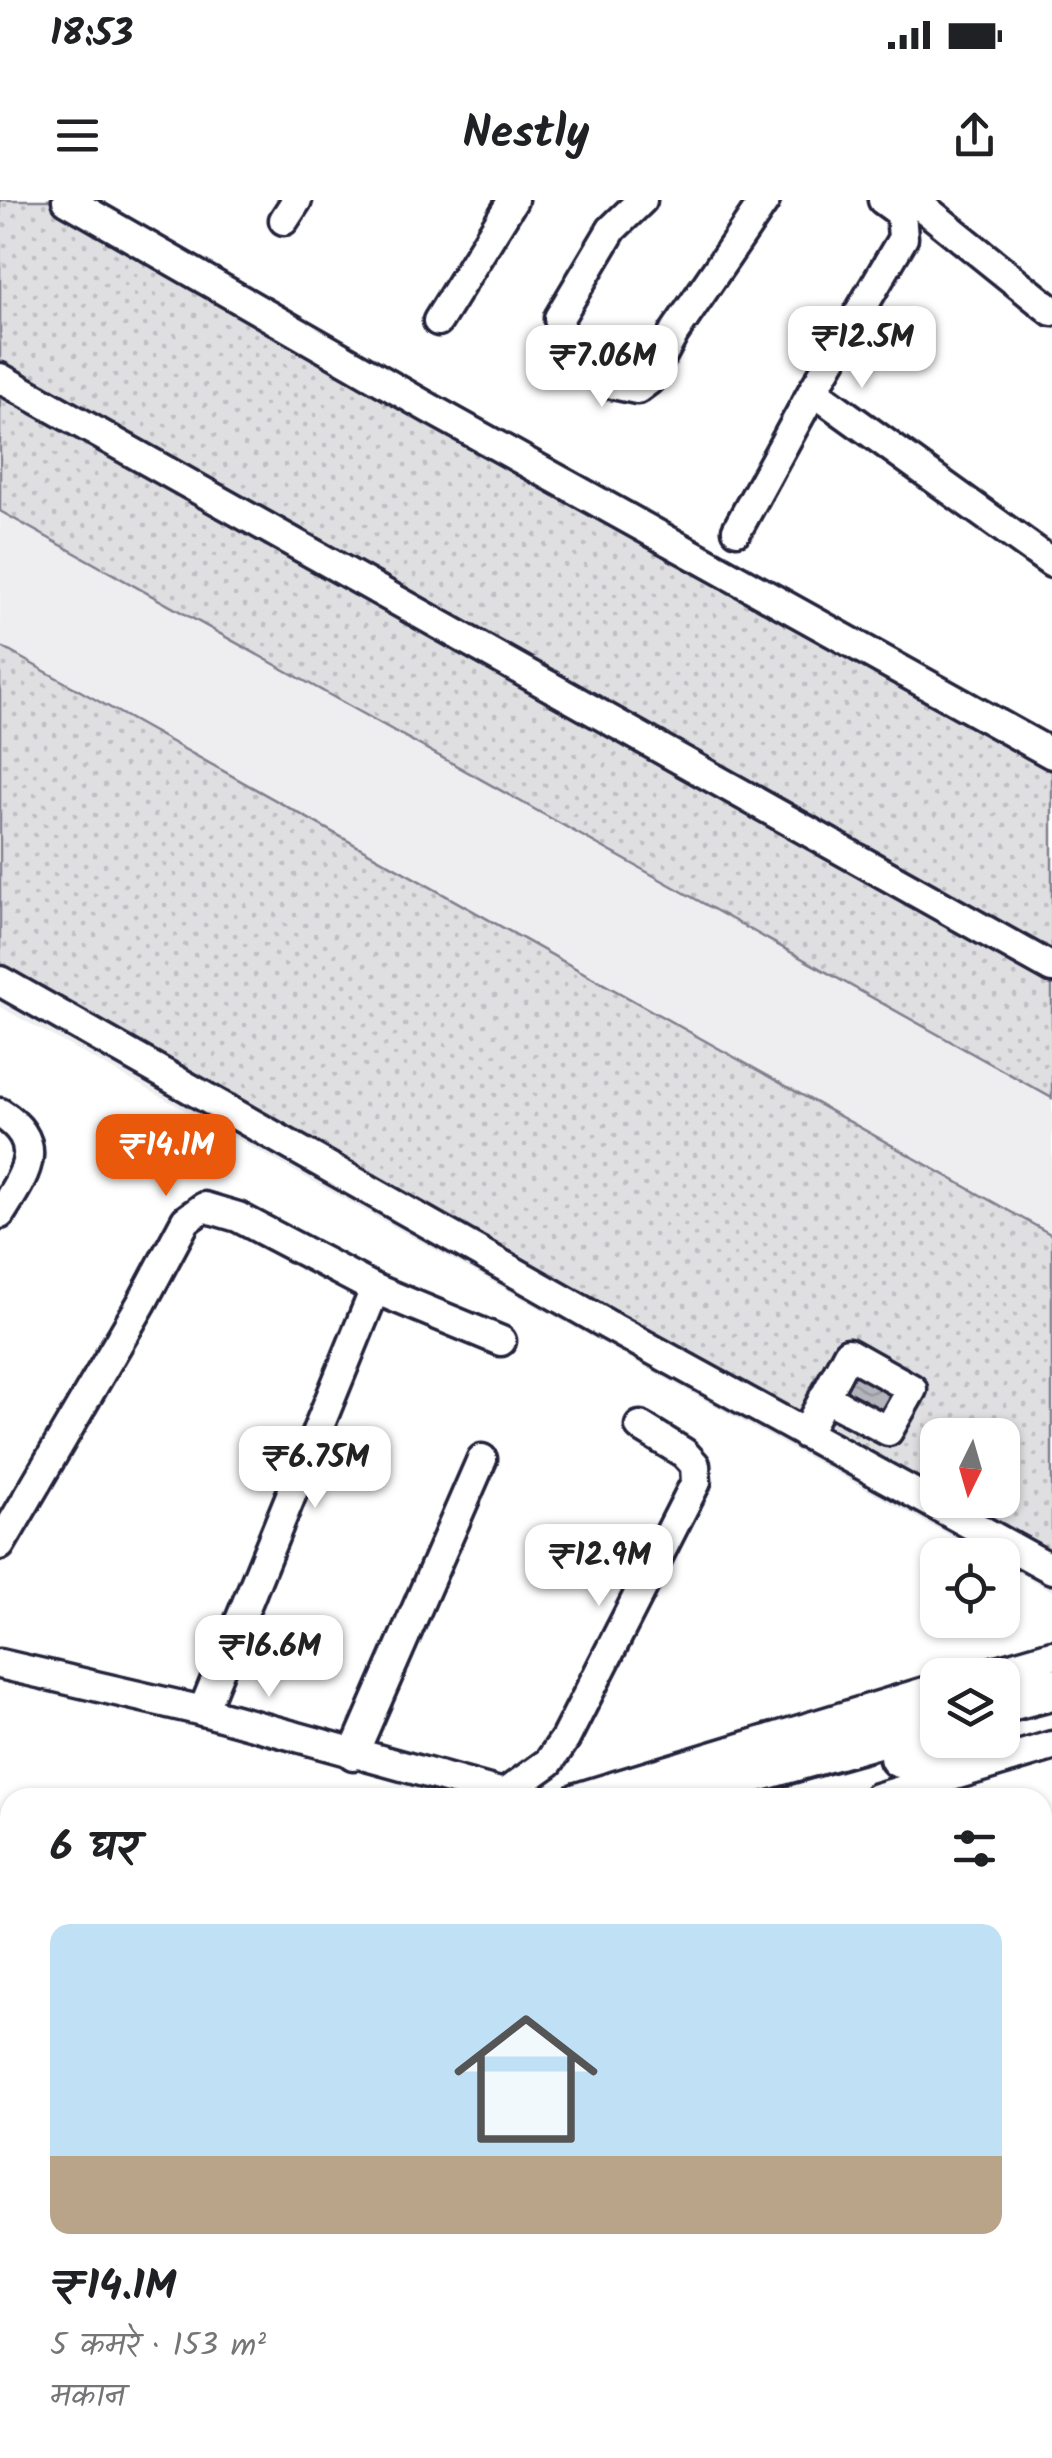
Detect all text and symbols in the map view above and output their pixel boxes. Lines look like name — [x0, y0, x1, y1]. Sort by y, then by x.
text: 18:53 — [50, 5, 133, 65]
text: Nestly — [462, 99, 590, 171]
icon: menu — [50, 108, 105, 163]
icon: share — [947, 108, 1002, 163]
pin: ₹12.5M — [781, 306, 943, 391]
text: ₹12.5M — [810, 313, 914, 364]
pin: ₹7.06M — [521, 325, 683, 410]
text: ₹7.06M — [548, 332, 656, 383]
pin: ₹14.1M — [85, 1114, 247, 1199]
text: ₹14.1M — [118, 1121, 214, 1172]
north arrow — [920, 1418, 1020, 1518]
map controls — [920, 1418, 1020, 1758]
pin: ₹6.75M — [234, 1426, 396, 1511]
text: ₹6.75M — [261, 1433, 369, 1484]
pin: ₹12.9M — [518, 1524, 680, 1609]
text: ₹12.9M — [547, 1531, 651, 1582]
button: locate — [920, 1538, 1020, 1638]
pin: ₹16.6M — [188, 1615, 350, 1700]
text: ₹16.6M — [217, 1622, 321, 1673]
button: layers — [920, 1658, 1020, 1758]
text: 6 घर — [50, 1815, 138, 1882]
icon: filters — [947, 1821, 1002, 1876]
icon: home — [436, 1989, 616, 2169]
text: ₹14.1M — [50, 2254, 177, 2321]
text: 5 कमरे · 153 m² — [50, 2321, 266, 2372]
text: मकान — [50, 2372, 125, 2423]

